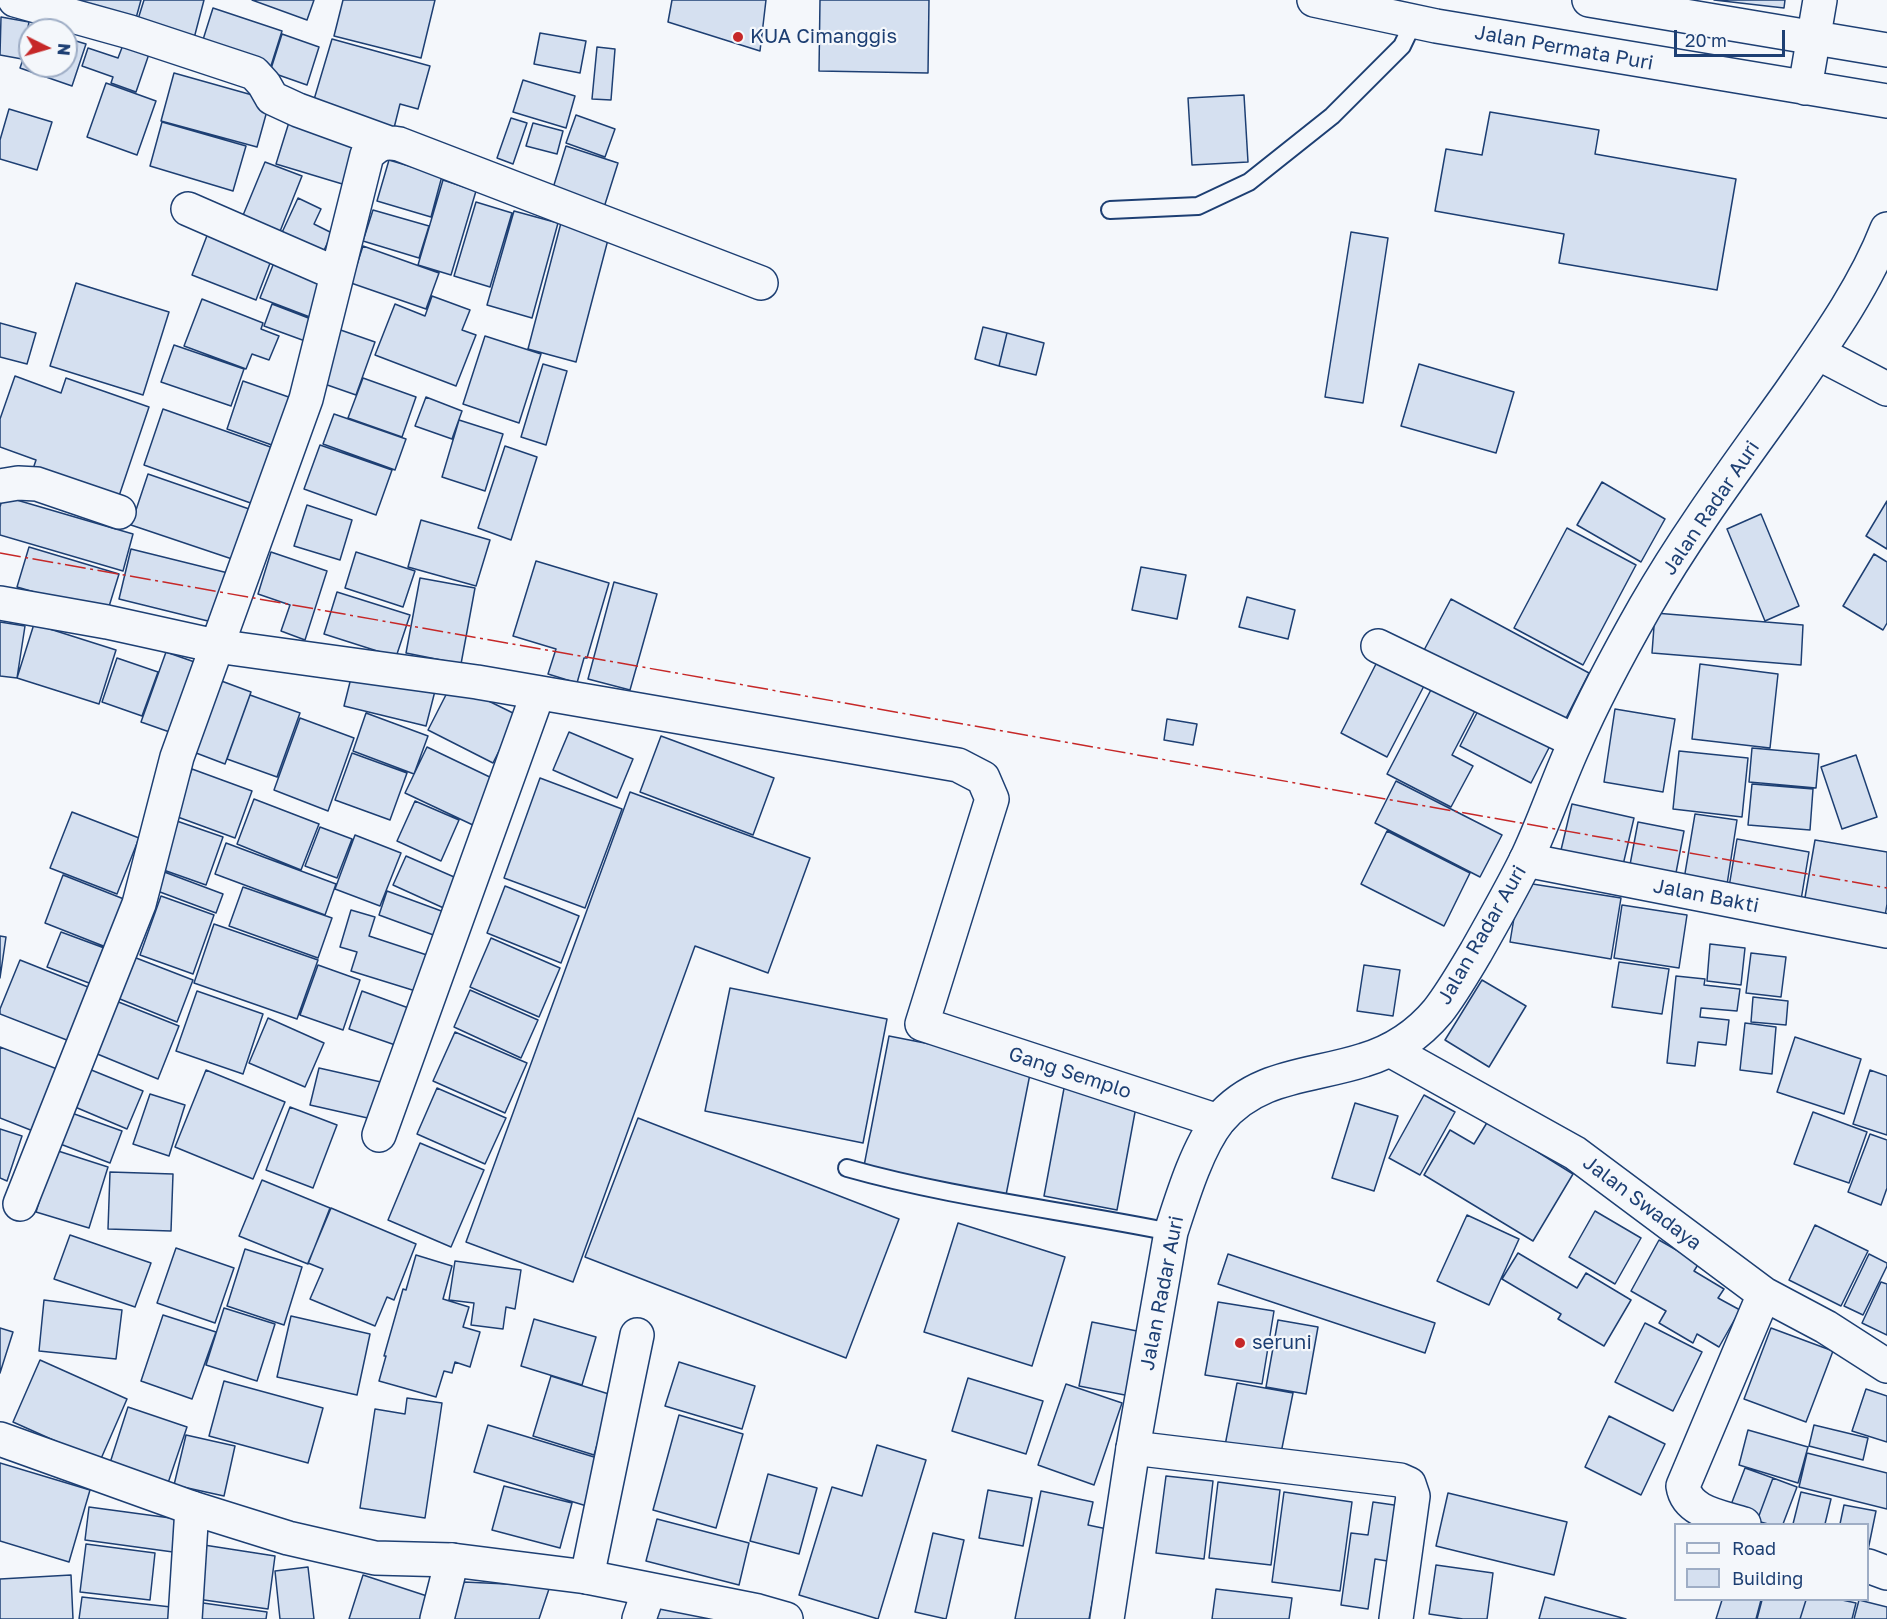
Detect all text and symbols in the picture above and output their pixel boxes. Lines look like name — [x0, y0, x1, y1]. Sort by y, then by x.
north arrow — [18, 18, 78, 78]
scale bar — [1677, 18, 1788, 56]
street label: Jalan Permata Puri — [1473, 20, 1655, 76]
place label: KUA Cimanggis — [750, 25, 897, 49]
text: 20 m — [1685, 29, 1727, 51]
marker: KUA Cimanggis — [731, 30, 745, 44]
text: N — [53, 42, 74, 56]
street label: Jalan Radar Auri — [1657, 436, 1765, 580]
street label: Jalan Radar Auri — [1432, 861, 1532, 1009]
street label: Jalan Bakti — [1651, 874, 1761, 918]
street label: Gang Semplo — [1006, 1042, 1134, 1104]
street label: Jalan Swadaya — [1578, 1151, 1706, 1255]
street label: Jalan Radar Auri — [1135, 1214, 1189, 1372]
place label: seruni — [1252, 1331, 1312, 1355]
marker: seruni — [1233, 1336, 1247, 1350]
legend — [1674, 1523, 1869, 1601]
text: Road — [1732, 1537, 1776, 1559]
text: Building — [1732, 1567, 1803, 1589]

